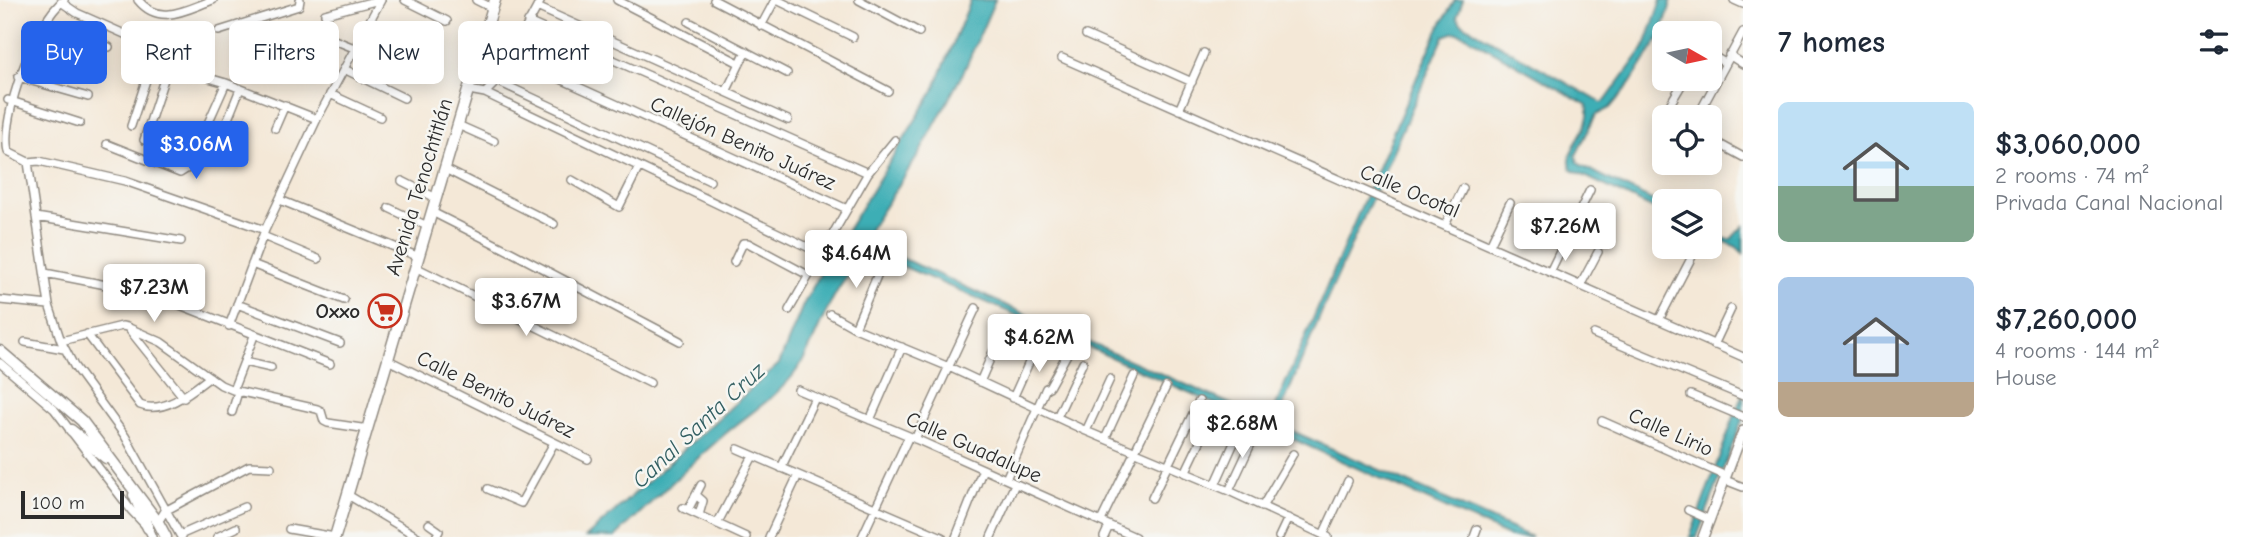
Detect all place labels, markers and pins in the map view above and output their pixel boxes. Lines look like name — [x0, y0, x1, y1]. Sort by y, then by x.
pin: $3.06M — [139, 122, 253, 181]
pin: $7.26M — [1508, 204, 1622, 263]
pin: $4.64M — [799, 230, 913, 290]
pin: $7.23M — [97, 264, 211, 324]
pin: $3.67M — [469, 278, 583, 338]
supermarket icon: Oxxo — [366, 292, 404, 330]
place label: Oxxo — [316, 299, 360, 323]
pin: $4.62M — [982, 314, 1096, 374]
pin: $2.68M — [1185, 400, 1299, 460]

